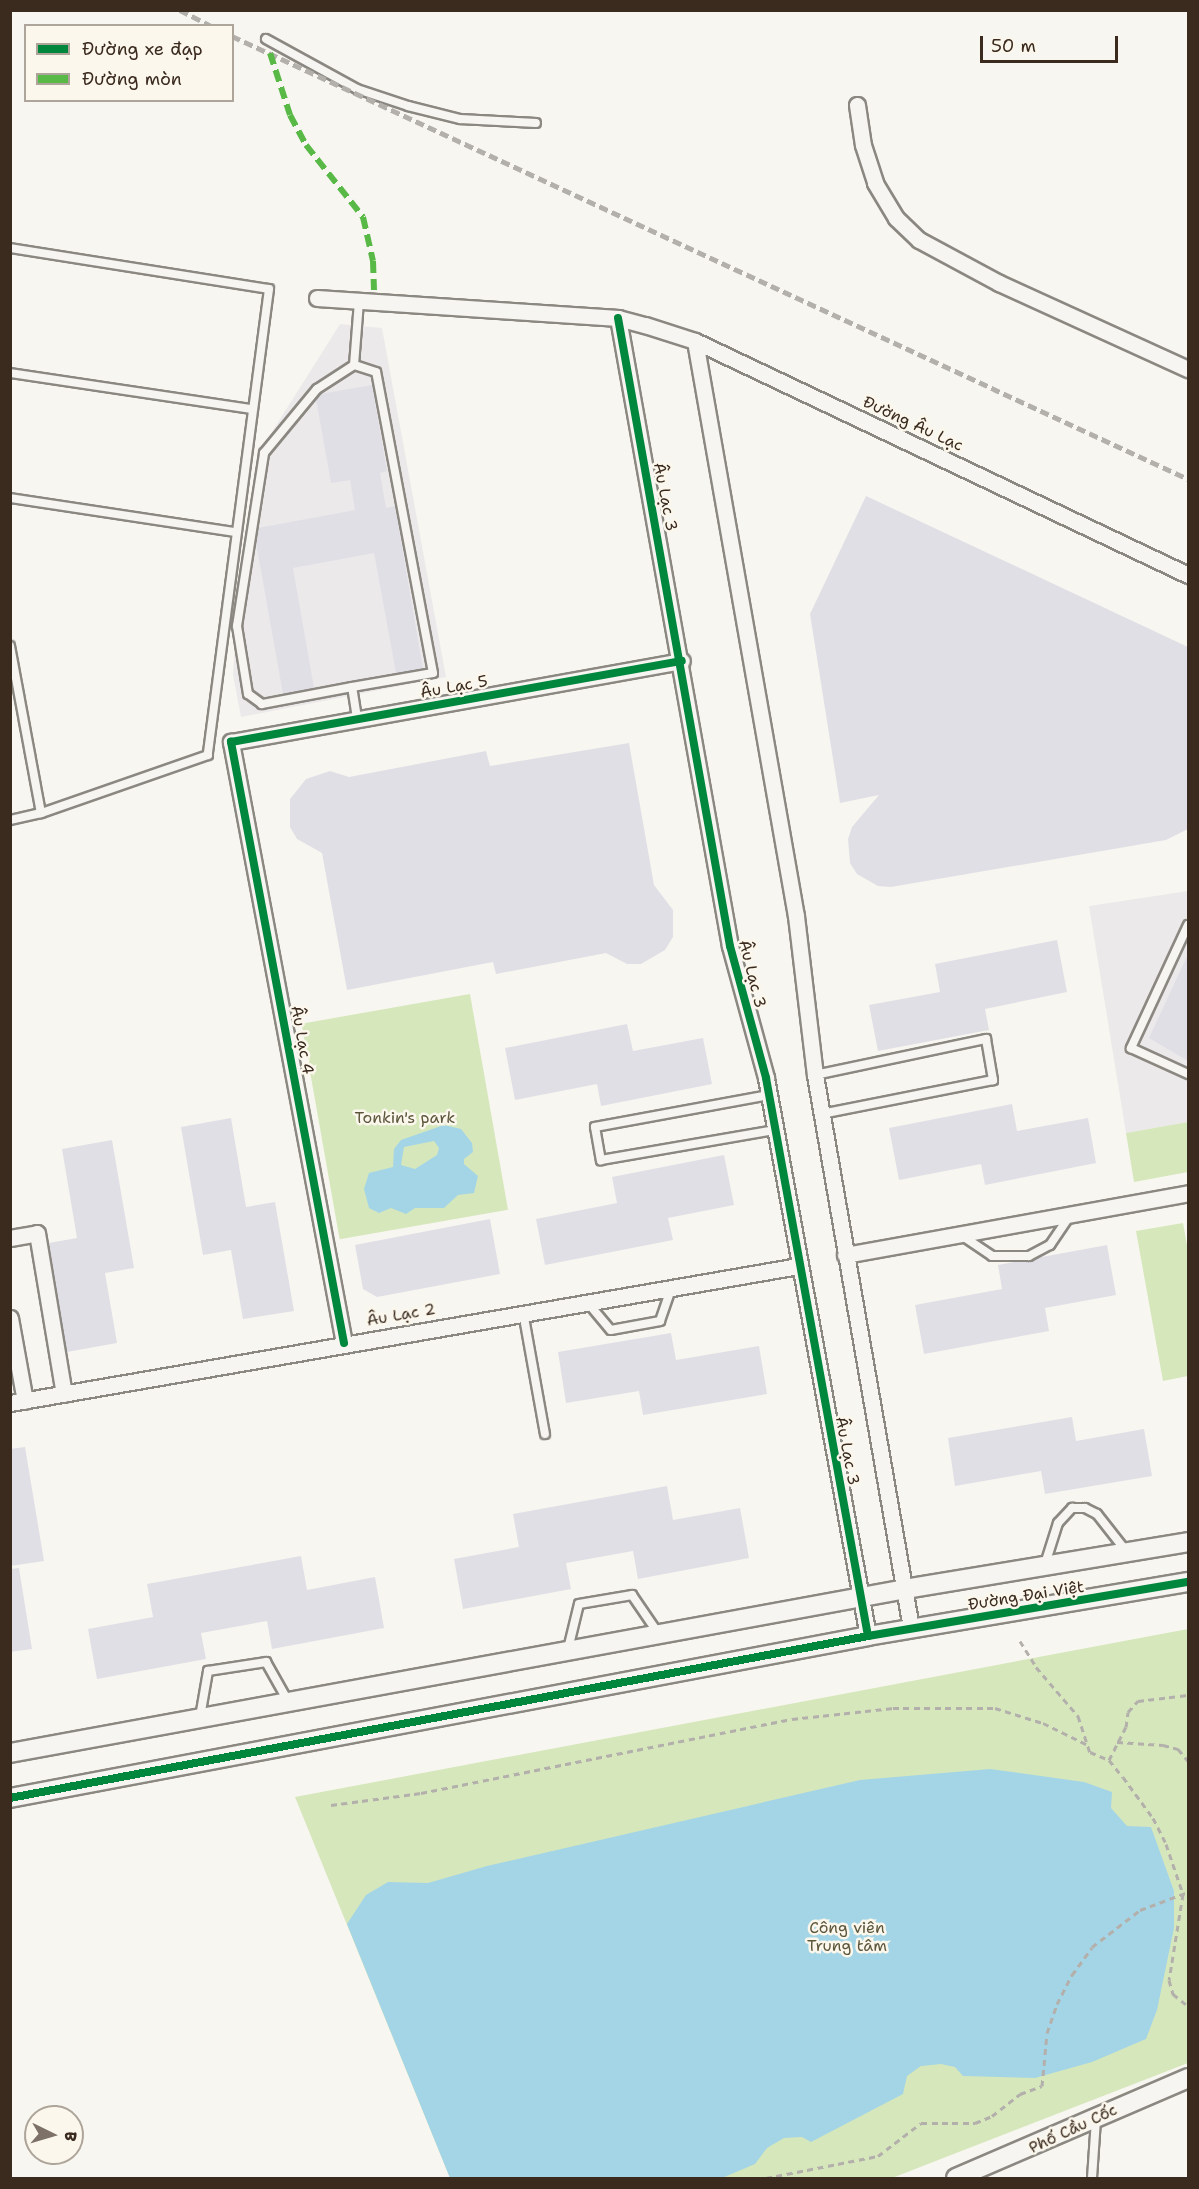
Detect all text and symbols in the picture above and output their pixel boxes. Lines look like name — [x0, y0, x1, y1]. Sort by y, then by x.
legend — [24, 24, 234, 102]
scale bar — [983, 24, 1121, 62]
text: 50 m — [991, 34, 1036, 58]
text: Đường xe đạp — [82, 37, 203, 61]
text: Đường mòn — [82, 67, 182, 91]
street label: Đường Âu Lạc — [860, 392, 966, 456]
street label: Âu Lạc 3 — [649, 461, 681, 533]
street label: Âu Lạc 5 — [419, 672, 489, 702]
street label: Âu Lạc 3 — [734, 938, 770, 1010]
street label: Âu Lạc 4 — [287, 1004, 317, 1076]
park label: Tonkin's park — [355, 1108, 455, 1128]
street label: Âu Lạc 2 — [365, 1300, 437, 1330]
street label: Âu Lạc 3 — [831, 1415, 863, 1487]
street label: Đường Đại Việt — [967, 1577, 1085, 1615]
park label: Công viên Trung tâm — [807, 1918, 887, 1956]
street label: Phố Cầu Cốc — [1026, 2100, 1120, 2158]
north arrow — [24, 2105, 84, 2165]
text: B — [60, 2131, 81, 2142]

